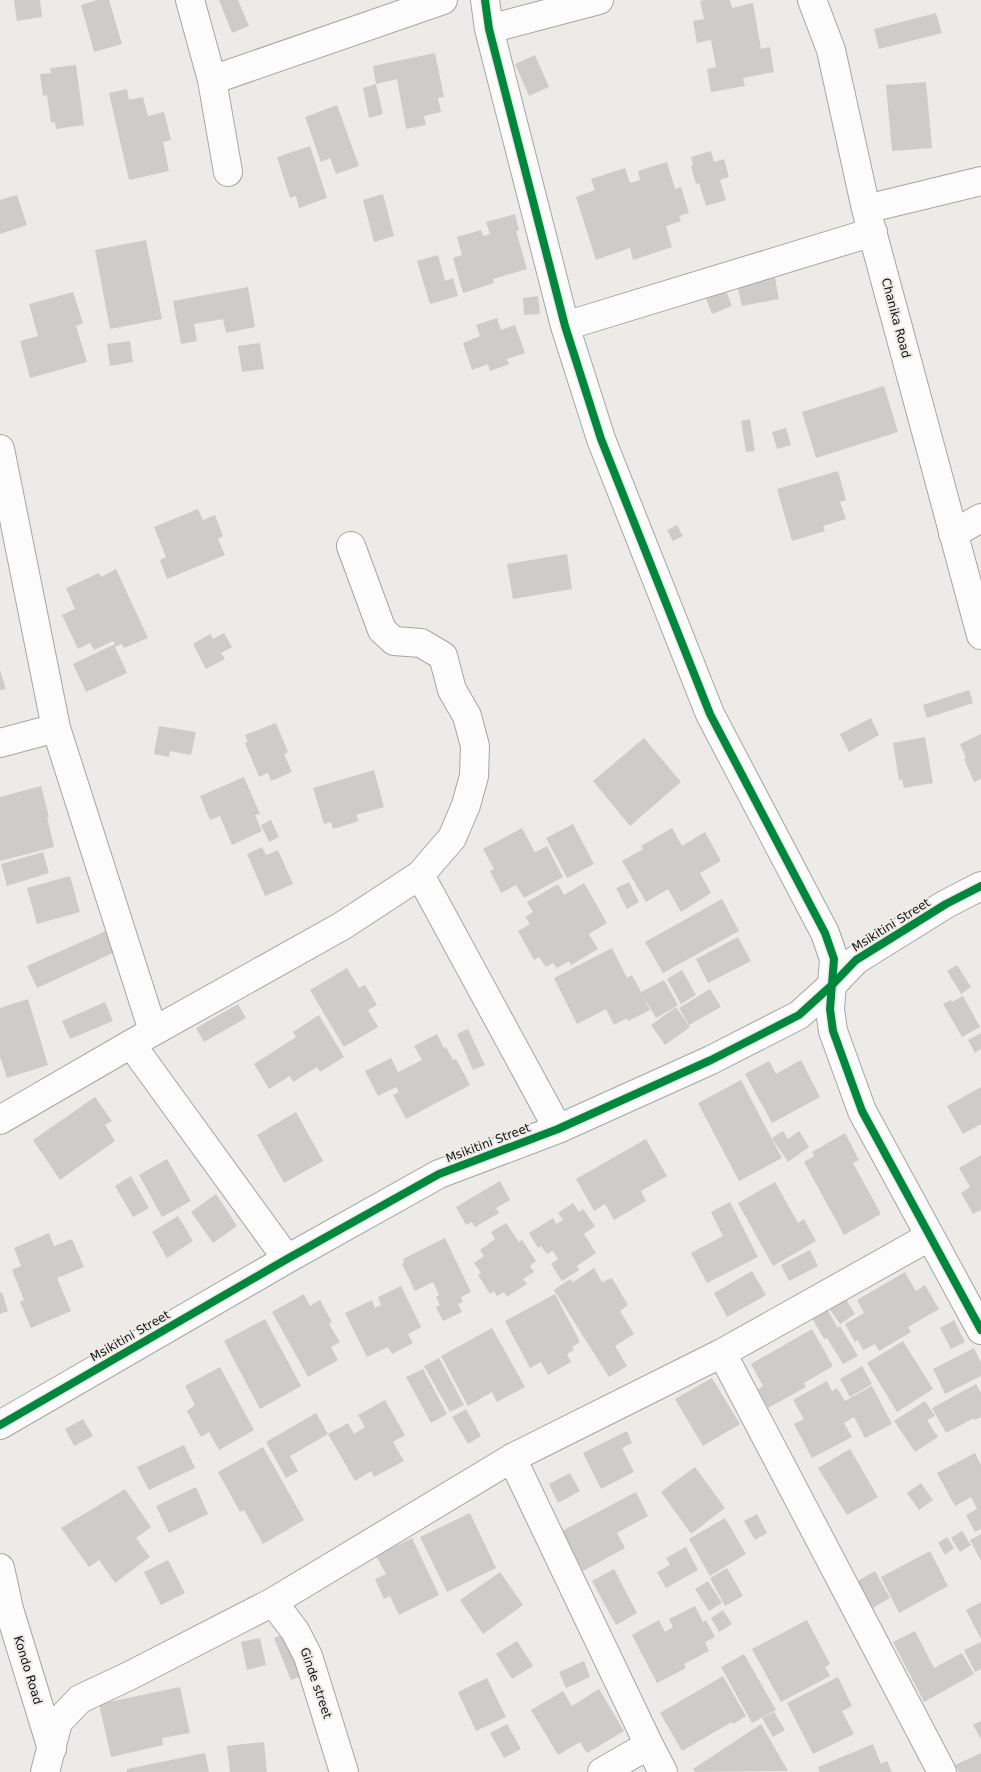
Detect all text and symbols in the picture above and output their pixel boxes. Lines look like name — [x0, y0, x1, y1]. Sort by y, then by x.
street label: Chanika Road — [879, 276, 913, 360]
street label: Msikitini Street — [849, 895, 933, 955]
street label: Msikitini Street — [444, 1120, 533, 1166]
street label: Msikitini Street — [88, 1307, 172, 1364]
street label: Kondo Road — [11, 1634, 45, 1706]
street label: Ginde street — [297, 1646, 335, 1721]

